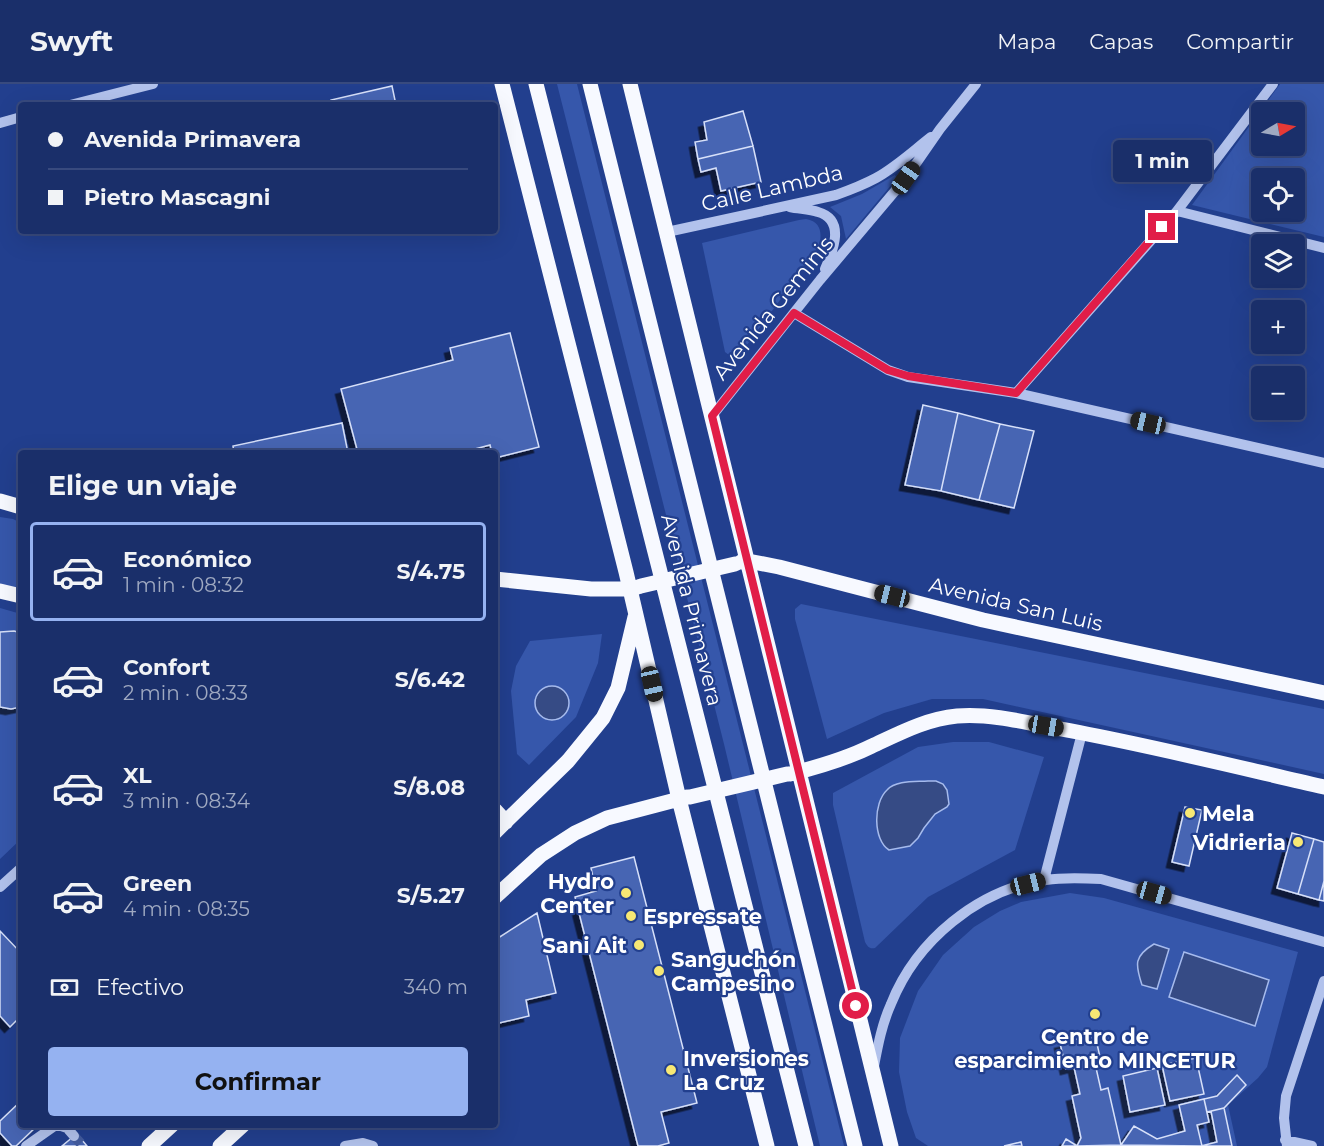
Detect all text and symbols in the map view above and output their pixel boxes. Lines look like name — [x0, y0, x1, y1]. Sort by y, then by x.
text: Swyft — [30, 24, 113, 58]
text: Mapa — [997, 29, 1056, 54]
text: Capas — [1089, 29, 1153, 54]
text: Compartir — [1186, 29, 1294, 54]
north arrow — [1251, 102, 1305, 156]
map controls — [1251, 102, 1305, 420]
text: Avenida Primavera — [84, 126, 301, 153]
callout: 1 min — [1112, 140, 1212, 182]
text: 1 min — [1135, 149, 1190, 173]
car — [888, 158, 924, 198]
street label: Calle Lambda — [699, 160, 845, 216]
button: locate — [1251, 168, 1305, 222]
text: Pietro Mascagni — [84, 184, 270, 211]
route end — [1148, 213, 1175, 240]
street label: Avenida Geminis — [708, 231, 838, 385]
button: layers — [1251, 234, 1305, 288]
button: + — [1251, 300, 1305, 354]
button: − — [1251, 366, 1305, 420]
car — [1128, 410, 1168, 436]
text: Elige un viaje — [48, 469, 237, 502]
street label: Avenida Primavera — [656, 511, 728, 709]
icon: car — [51, 545, 105, 599]
text: Económico — [123, 546, 252, 573]
text: S/4.75 — [396, 558, 465, 585]
street label: Avenida San Luis — [927, 572, 1105, 636]
text: 1 min · 08:32 — [123, 573, 244, 597]
car — [872, 583, 912, 609]
icon: car — [51, 653, 105, 707]
text: Confort — [123, 654, 210, 681]
car — [639, 664, 665, 704]
text: S/6.42 — [395, 666, 465, 693]
text: 2 min · 08:33 — [123, 681, 248, 705]
car — [1027, 714, 1065, 738]
icon: car — [51, 761, 105, 815]
text: XL — [123, 762, 152, 789]
text: S/8.08 — [393, 774, 465, 801]
text: 3 min · 08:34 — [123, 789, 250, 813]
place label: Mela — [1202, 801, 1255, 826]
marker: Mela — [1183, 806, 1197, 820]
place label: Vidrieria — [1192, 830, 1286, 855]
marker: Vidrieria — [1291, 835, 1305, 849]
icon: car — [51, 869, 105, 923]
place label: Hydro Center — [540, 869, 614, 918]
text: Green — [123, 870, 192, 897]
car — [1008, 871, 1048, 897]
car — [1134, 879, 1174, 907]
text: S/5.27 — [397, 882, 465, 909]
marker: Hydro Center — [619, 886, 633, 900]
text: 4 min · 08:35 — [123, 897, 250, 921]
place label: Espressate — [643, 904, 762, 929]
marker: Espressate — [624, 909, 638, 923]
place label: Sani Ait — [542, 933, 627, 958]
marker: Sani Ait — [632, 938, 646, 952]
place label: Sanguchón Campesino — [671, 947, 796, 996]
marker: Sanguchón Campesino — [652, 964, 666, 978]
icon: cash — [48, 971, 81, 1004]
text: Efectivo — [96, 974, 184, 1001]
text: 340 m — [404, 975, 468, 999]
route start — [842, 992, 869, 1019]
marker: Centro de esparcimiento MINCETUR — [1088, 1007, 1102, 1021]
place label: Centro de esparcimiento MINCETUR — [954, 1024, 1236, 1073]
place label: Inversiones La Cruz — [683, 1046, 809, 1095]
button: Confirmar — [48, 1047, 468, 1116]
marker: Inversiones La Cruz — [664, 1063, 678, 1077]

